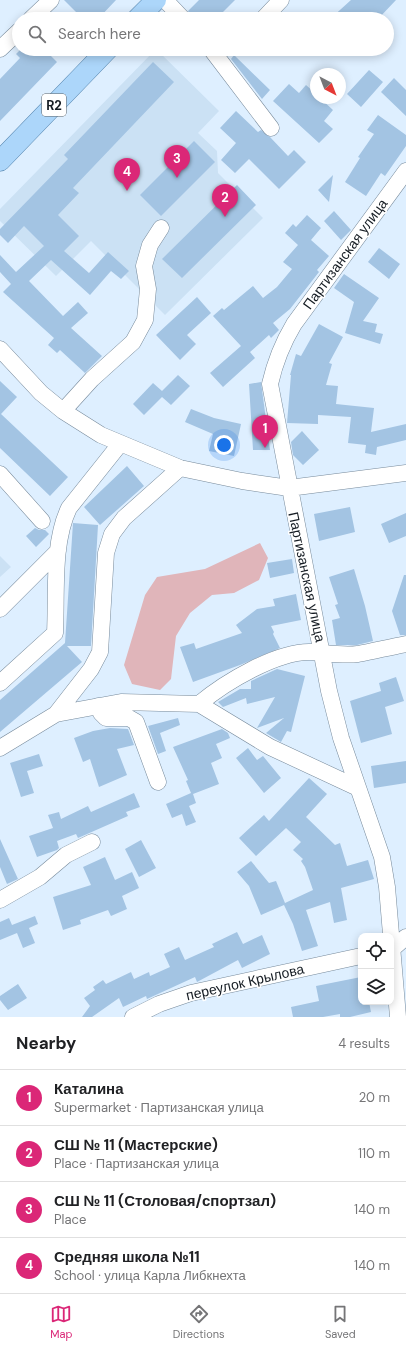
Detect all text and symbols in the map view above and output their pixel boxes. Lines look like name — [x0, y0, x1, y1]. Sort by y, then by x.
search box — [12, 12, 394, 56]
icon: search — [26, 23, 48, 45]
text: Search here — [58, 24, 141, 44]
north arrow — [310, 68, 346, 104]
road number: R2 — [42, 94, 66, 116]
pin: 3 — [164, 145, 190, 178]
pin: 4 — [114, 158, 140, 191]
pin: 2 — [212, 184, 238, 217]
street label: Партизанская улица — [299, 195, 391, 313]
pin: 1 — [252, 415, 278, 448]
your location — [214, 435, 234, 455]
street label: Партизанская улица — [284, 510, 330, 644]
map controls — [358, 933, 394, 1005]
button: locate — [358, 933, 394, 969]
street label: переулок Крылова — [184, 960, 306, 1004]
button: layers — [358, 969, 394, 1005]
text: Nearby — [16, 1032, 76, 1054]
text: 4 results — [338, 1035, 390, 1052]
text: Каталина — [54, 1079, 124, 1099]
text: 1 — [27, 1089, 31, 1106]
text: 20 m — [359, 1089, 390, 1106]
text: Supermarket · Партизанская улица — [54, 1099, 264, 1116]
text: СШ № 11 (Мастерские) — [54, 1135, 218, 1155]
text: 2 — [25, 1145, 33, 1162]
text: 110 m — [358, 1145, 390, 1162]
text: Place · Партизанская улица — [54, 1155, 219, 1172]
text: СШ № 11 (Столовая/спортзал) — [54, 1191, 276, 1211]
text: 3 — [25, 1201, 33, 1218]
text: 140 m — [354, 1201, 390, 1218]
text: Place — [54, 1211, 86, 1228]
text: Средняя школа №11 — [54, 1247, 200, 1267]
text: 4 — [25, 1257, 33, 1274]
text: 140 m — [354, 1257, 390, 1274]
text: School · улица Карла Либкнехта — [54, 1267, 246, 1284]
tab: Map — [50, 1303, 72, 1341]
tab: Directions — [173, 1303, 225, 1341]
tab: Saved — [325, 1303, 356, 1341]

